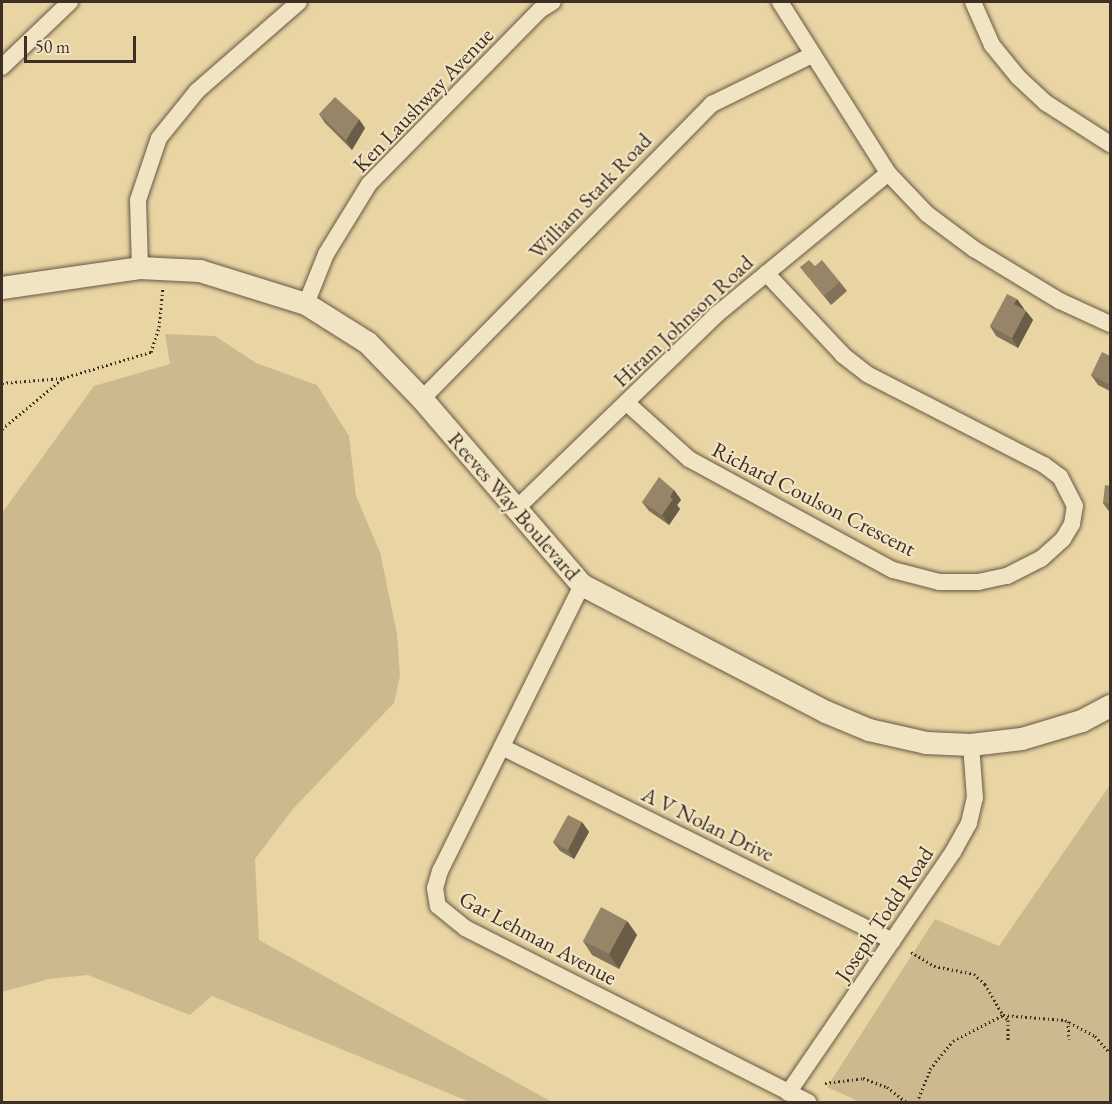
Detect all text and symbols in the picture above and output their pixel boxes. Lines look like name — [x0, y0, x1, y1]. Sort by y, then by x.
street label: Ken Laushway Avenue — [347, 22, 499, 178]
scale bar — [27, 24, 140, 62]
text: 50 m — [35, 35, 70, 58]
street label: William Stark Road — [523, 127, 657, 265]
street label: Hiram Johnson Road — [607, 249, 759, 393]
street label: Reeves Way Boulevard — [442, 426, 586, 586]
street label: Richard Coulson Crescent — [708, 436, 920, 562]
street label: A V Nolan Drive — [638, 781, 778, 867]
street label: Joseph Todd Road — [829, 842, 939, 986]
street label: Gar Lehman Avenue — [455, 885, 621, 991]

